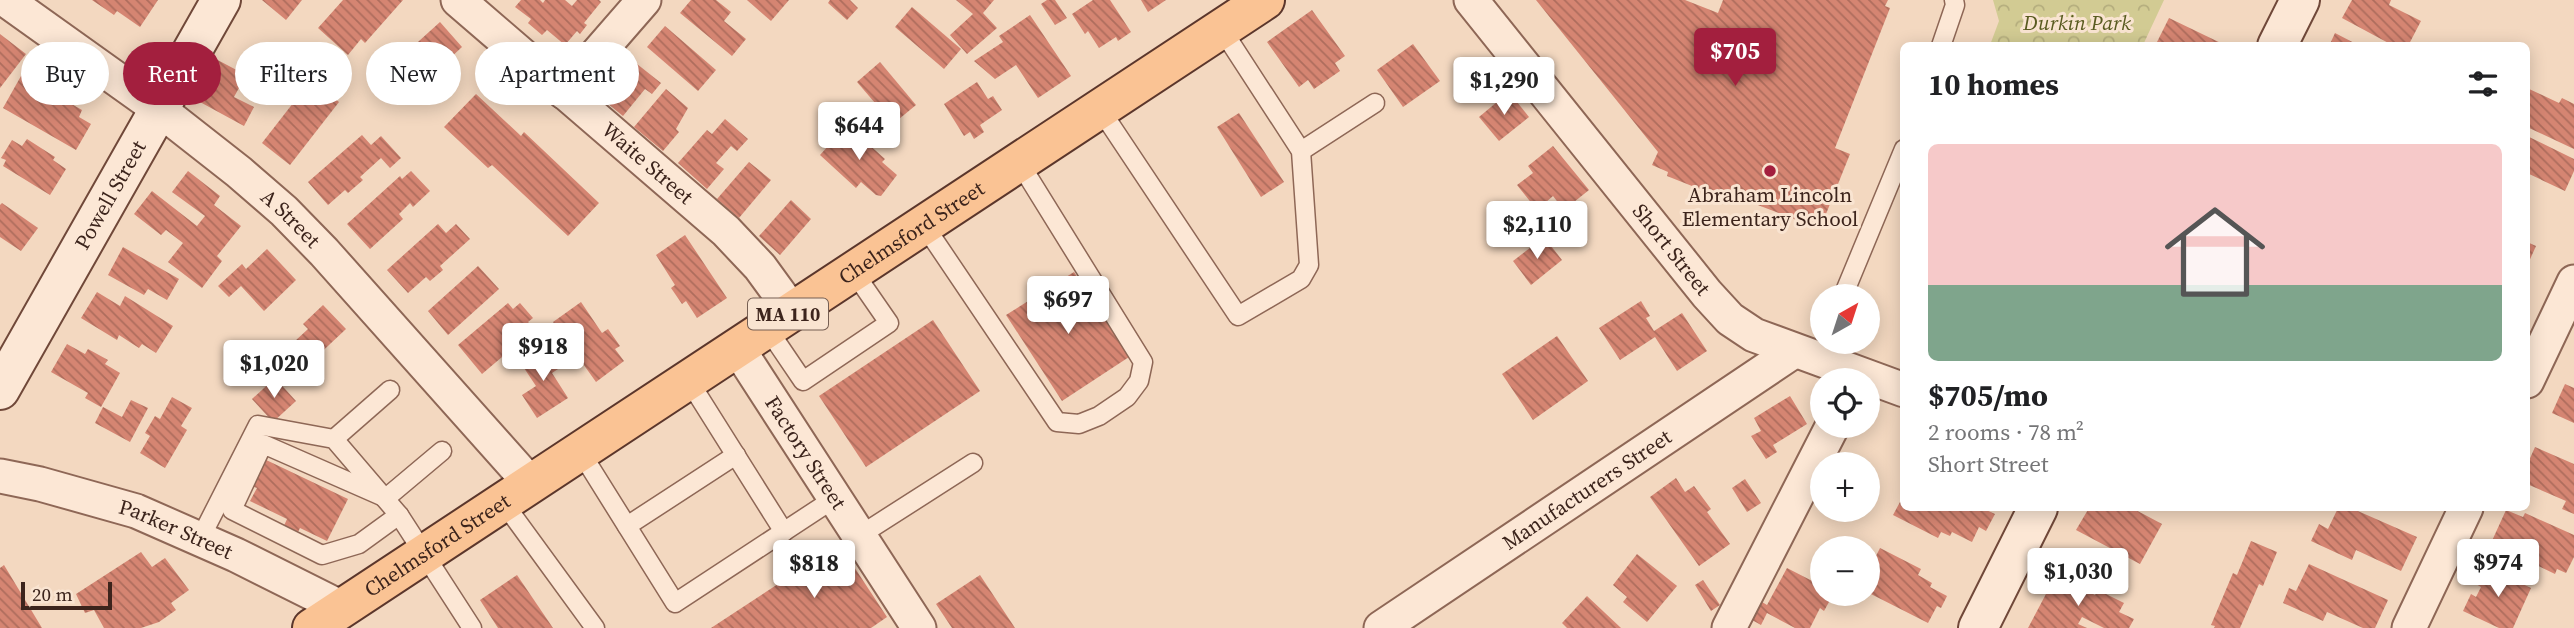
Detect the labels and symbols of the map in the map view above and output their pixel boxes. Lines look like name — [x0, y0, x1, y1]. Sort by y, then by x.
park label: Durkin Park — [2022, 8, 2131, 37]
pin: $705 — [1694, 28, 1776, 88]
pin: $1,290 — [1447, 58, 1561, 117]
pin: $644 — [818, 102, 900, 162]
street label: Waite Street — [596, 115, 700, 211]
street label: Powell Street — [67, 135, 153, 255]
marker: Abraham Lincoln Elementary School — [1762, 163, 1778, 179]
street label: Chelmsford Street — [833, 174, 990, 291]
place label: Abraham Lincoln Elementary School — [1682, 180, 1858, 233]
street label: A Street — [255, 182, 327, 254]
street label: Short Street — [1626, 197, 1718, 301]
pin: $2,110 — [1480, 202, 1594, 261]
pin: $697 — [1027, 276, 1109, 336]
north arrow — [1810, 284, 1880, 354]
road number: MA 110 — [748, 298, 828, 330]
pin: $918 — [502, 324, 584, 383]
pin: $1,020 — [217, 340, 331, 400]
street label: Factory Street — [758, 390, 853, 515]
street label: Manufacturers Street — [1496, 422, 1677, 557]
street label: Chelmsford Street — [358, 486, 516, 604]
street label: Parker Street — [116, 492, 238, 566]
pin: $818 — [773, 540, 855, 600]
pin: $974 — [2457, 540, 2539, 599]
pin: $1,030 — [2021, 548, 2135, 608]
scale bar — [21, 579, 112, 611]

